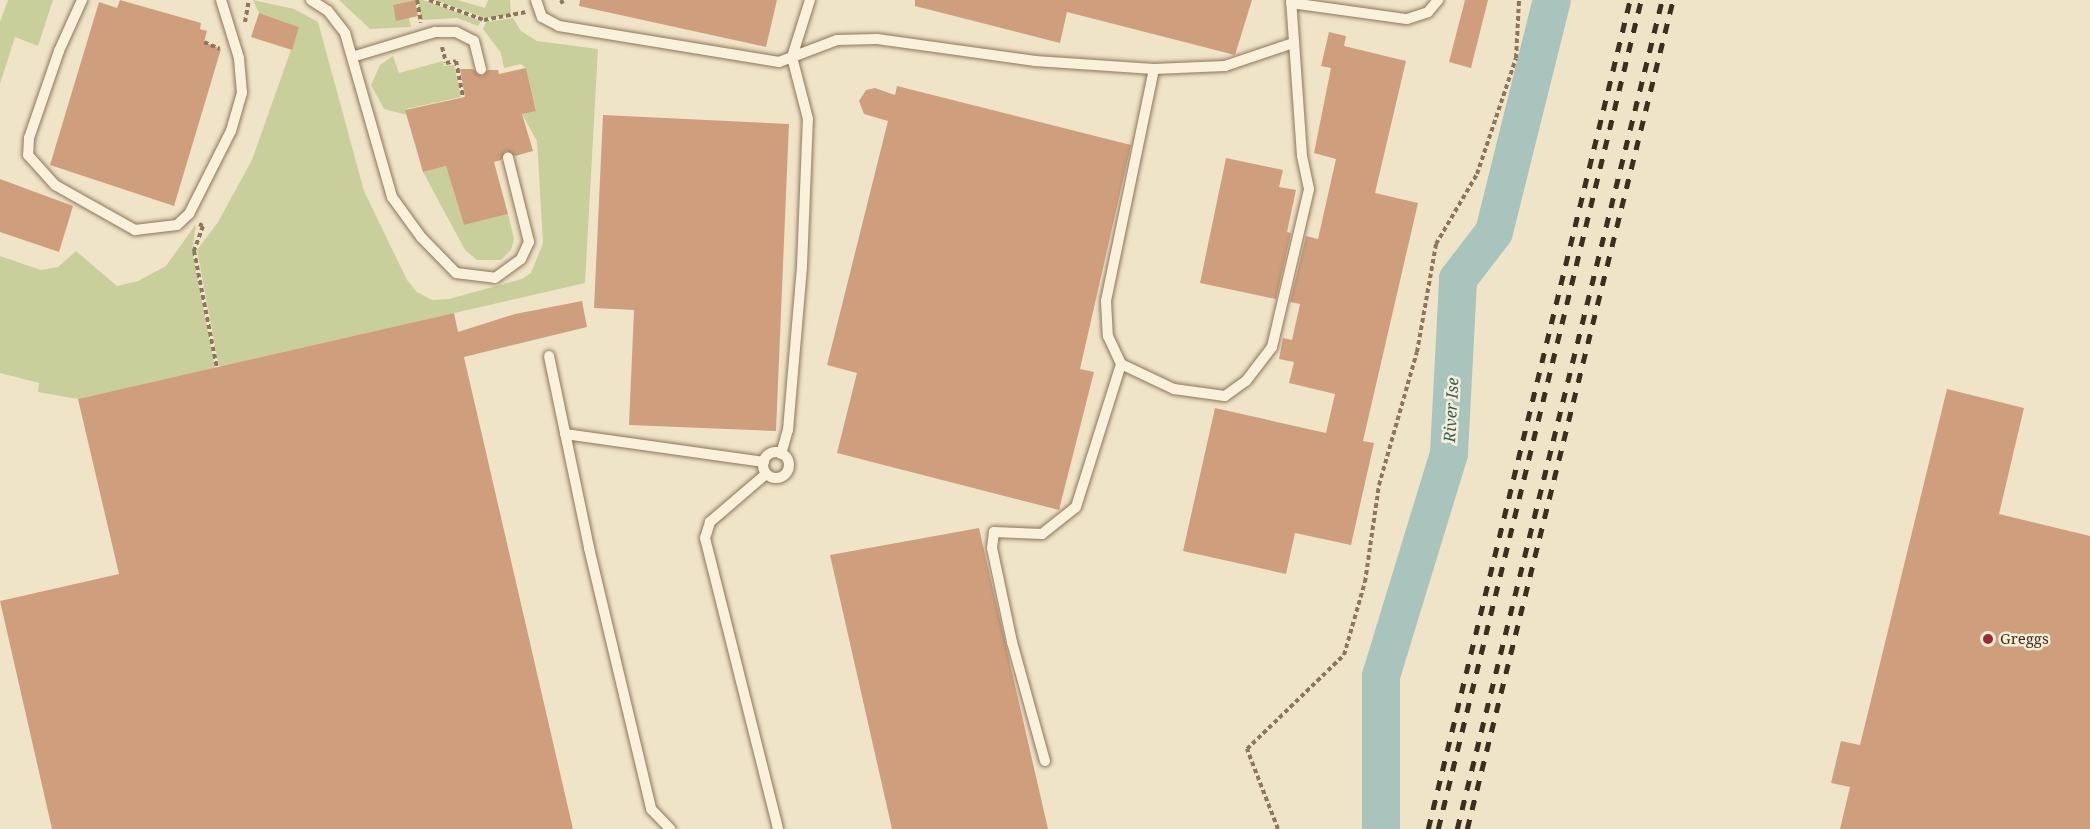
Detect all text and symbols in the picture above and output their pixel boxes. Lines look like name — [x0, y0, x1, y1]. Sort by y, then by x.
water label: River Ise — [1440, 377, 1462, 443]
place label: Greggs — [2000, 630, 2049, 648]
marker: Greggs — [1981, 632, 1995, 646]

